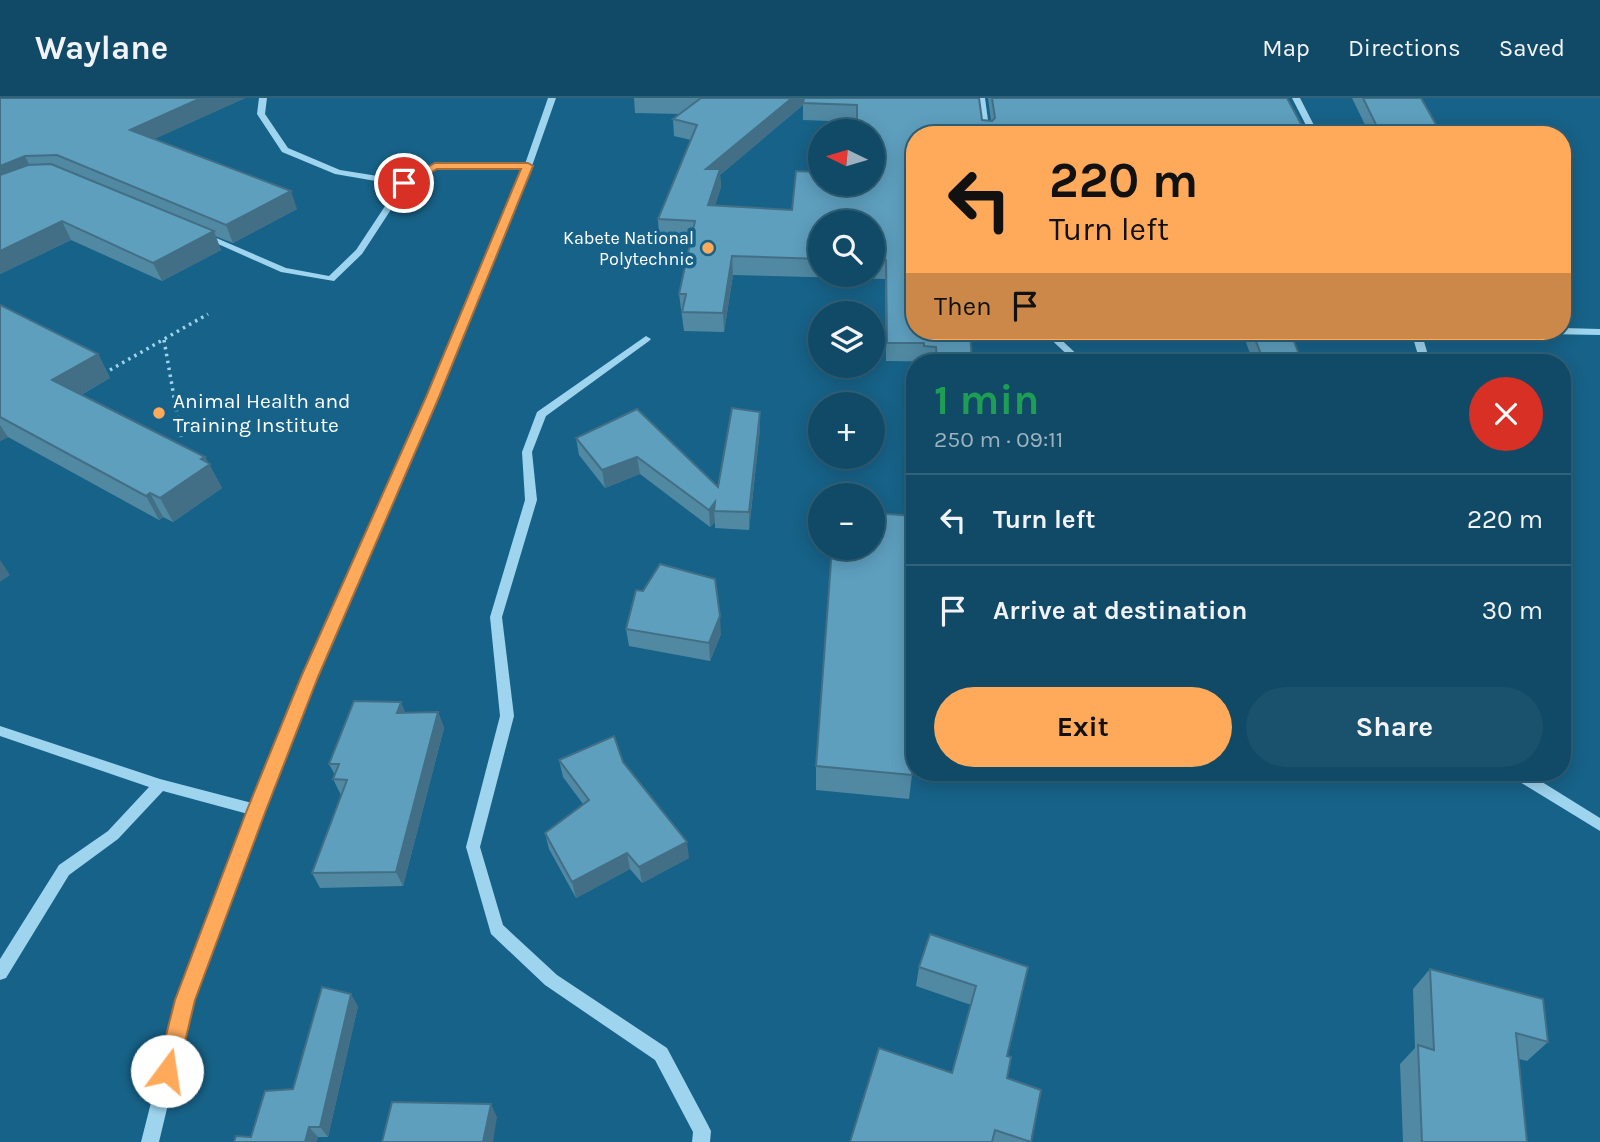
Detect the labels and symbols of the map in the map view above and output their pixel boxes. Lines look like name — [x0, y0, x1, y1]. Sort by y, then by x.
north arrow — [808, 119, 886, 196]
pin — [374, 153, 434, 213]
place label: Kabete National Polytechnic — [563, 227, 694, 270]
marker: Kabete National Polytechnic — [700, 240, 716, 256]
place label: Animal Health and Training Institute — [173, 389, 351, 437]
marker: Animal Health and Training Institute — [151, 405, 167, 421]
position arrow — [130, 1034, 204, 1108]

